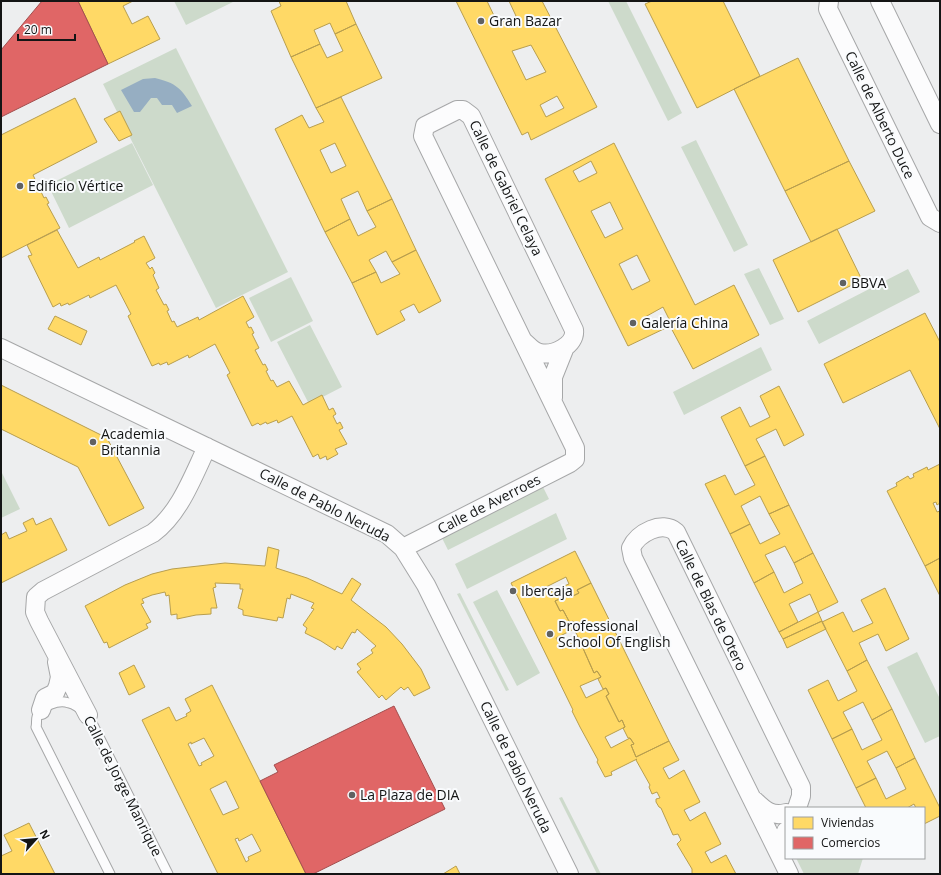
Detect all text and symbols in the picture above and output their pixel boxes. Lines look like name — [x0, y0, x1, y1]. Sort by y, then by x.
place label: Gran Bazar — [489, 11, 562, 30]
scale bar — [18, 16, 75, 42]
marker: Gran Bazar — [476, 16, 486, 26]
text: 20 m — [24, 21, 52, 38]
street label: Calle de Alberto Duce — [841, 48, 920, 182]
street label: Calle de Gabriel Celaya — [465, 117, 548, 259]
place label: Edificio Vértice — [28, 176, 124, 195]
marker: Edificio Vértice — [15, 181, 25, 191]
place label: BBVA — [851, 273, 886, 292]
marker: BBVA — [838, 278, 848, 288]
place label: Galería China — [641, 313, 728, 332]
marker: Galería China — [628, 318, 638, 328]
place label: Academia Britannia — [101, 424, 165, 459]
marker: Academia Britannia — [88, 437, 98, 447]
street label: Calle de Pablo Neruda — [256, 463, 394, 546]
street label: Calle de Averroes — [434, 469, 544, 538]
street label: Calle de Blas de Otero — [671, 536, 752, 674]
place label: Ibercaja — [521, 581, 573, 600]
marker: Ibercaja — [508, 586, 518, 596]
place label: Professional School Of English — [558, 616, 671, 651]
marker: Professional School Of English — [545, 629, 555, 639]
street label: Calle de Pablo Neruda — [476, 698, 557, 836]
street label: Calle de Jorge Manrique — [80, 712, 167, 859]
place label: La Plaza de DIA — [360, 785, 460, 804]
marker: La Plaza de DIA — [347, 790, 357, 800]
legend — [785, 807, 925, 859]
text: Viviendas — [821, 814, 874, 831]
north arrow — [16, 819, 56, 859]
text: N — [37, 827, 54, 842]
text: Comercios — [821, 834, 881, 851]

